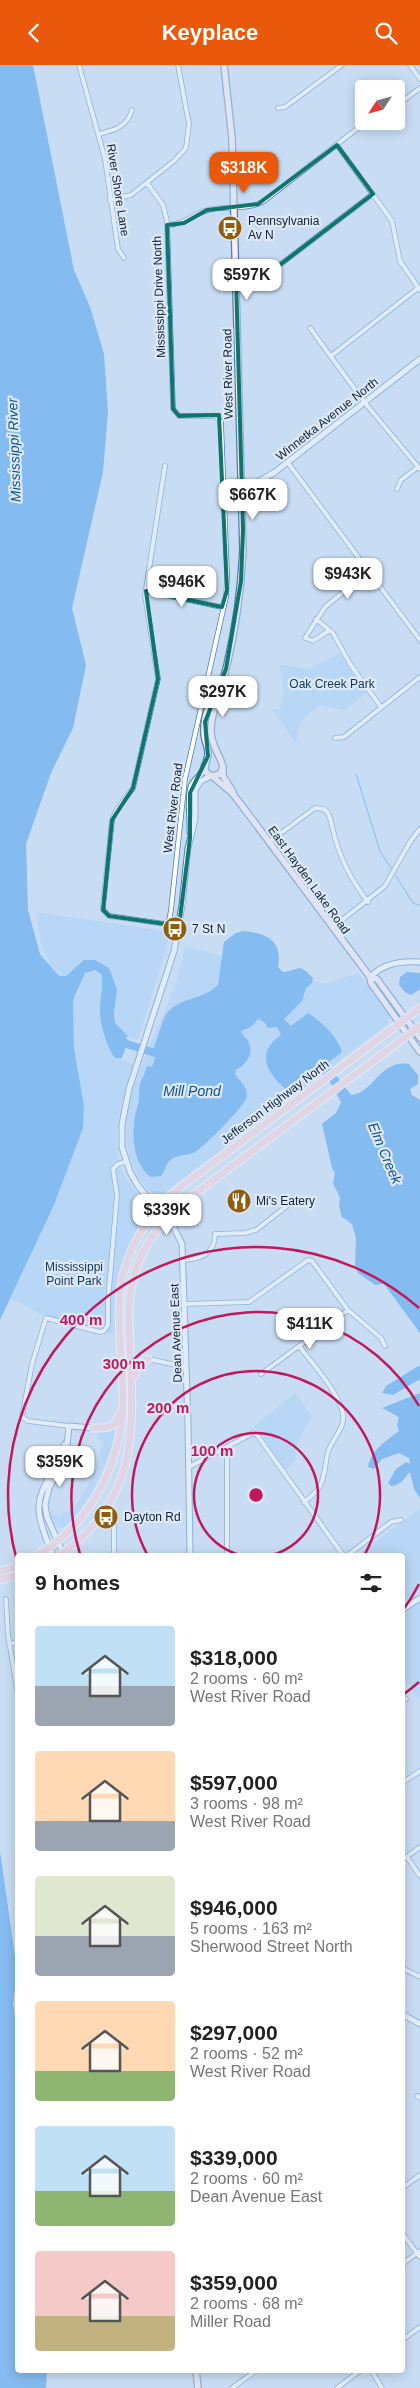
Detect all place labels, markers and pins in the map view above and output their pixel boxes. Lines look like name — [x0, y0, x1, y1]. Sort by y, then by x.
pin: $318K — [209, 151, 279, 194]
place label: Pennsylvania Av N — [248, 214, 320, 242]
bus stop icon: Pennsylvania Av N — [217, 215, 243, 241]
pin: $597K — [212, 259, 282, 301]
pin: $667K — [218, 479, 288, 521]
pin: $943K — [313, 557, 383, 600]
pin: $946K — [147, 565, 217, 608]
pin: $297K — [188, 675, 258, 718]
bus stop icon: 7 St N — [162, 916, 188, 942]
place label: 7 St N — [192, 922, 225, 936]
restaurant icon: Mi's Eatery — [226, 1188, 252, 1214]
pin: $339K — [132, 1193, 202, 1236]
place label: Mi's Eatery — [256, 1194, 315, 1208]
pin: $411K — [275, 1307, 345, 1350]
pin: $359K — [25, 1445, 95, 1488]
centre of rings — [247, 1486, 265, 1504]
bus stop icon: Dayton Rd — [93, 1504, 119, 1530]
place label: Dayton Rd — [124, 1510, 181, 1524]

